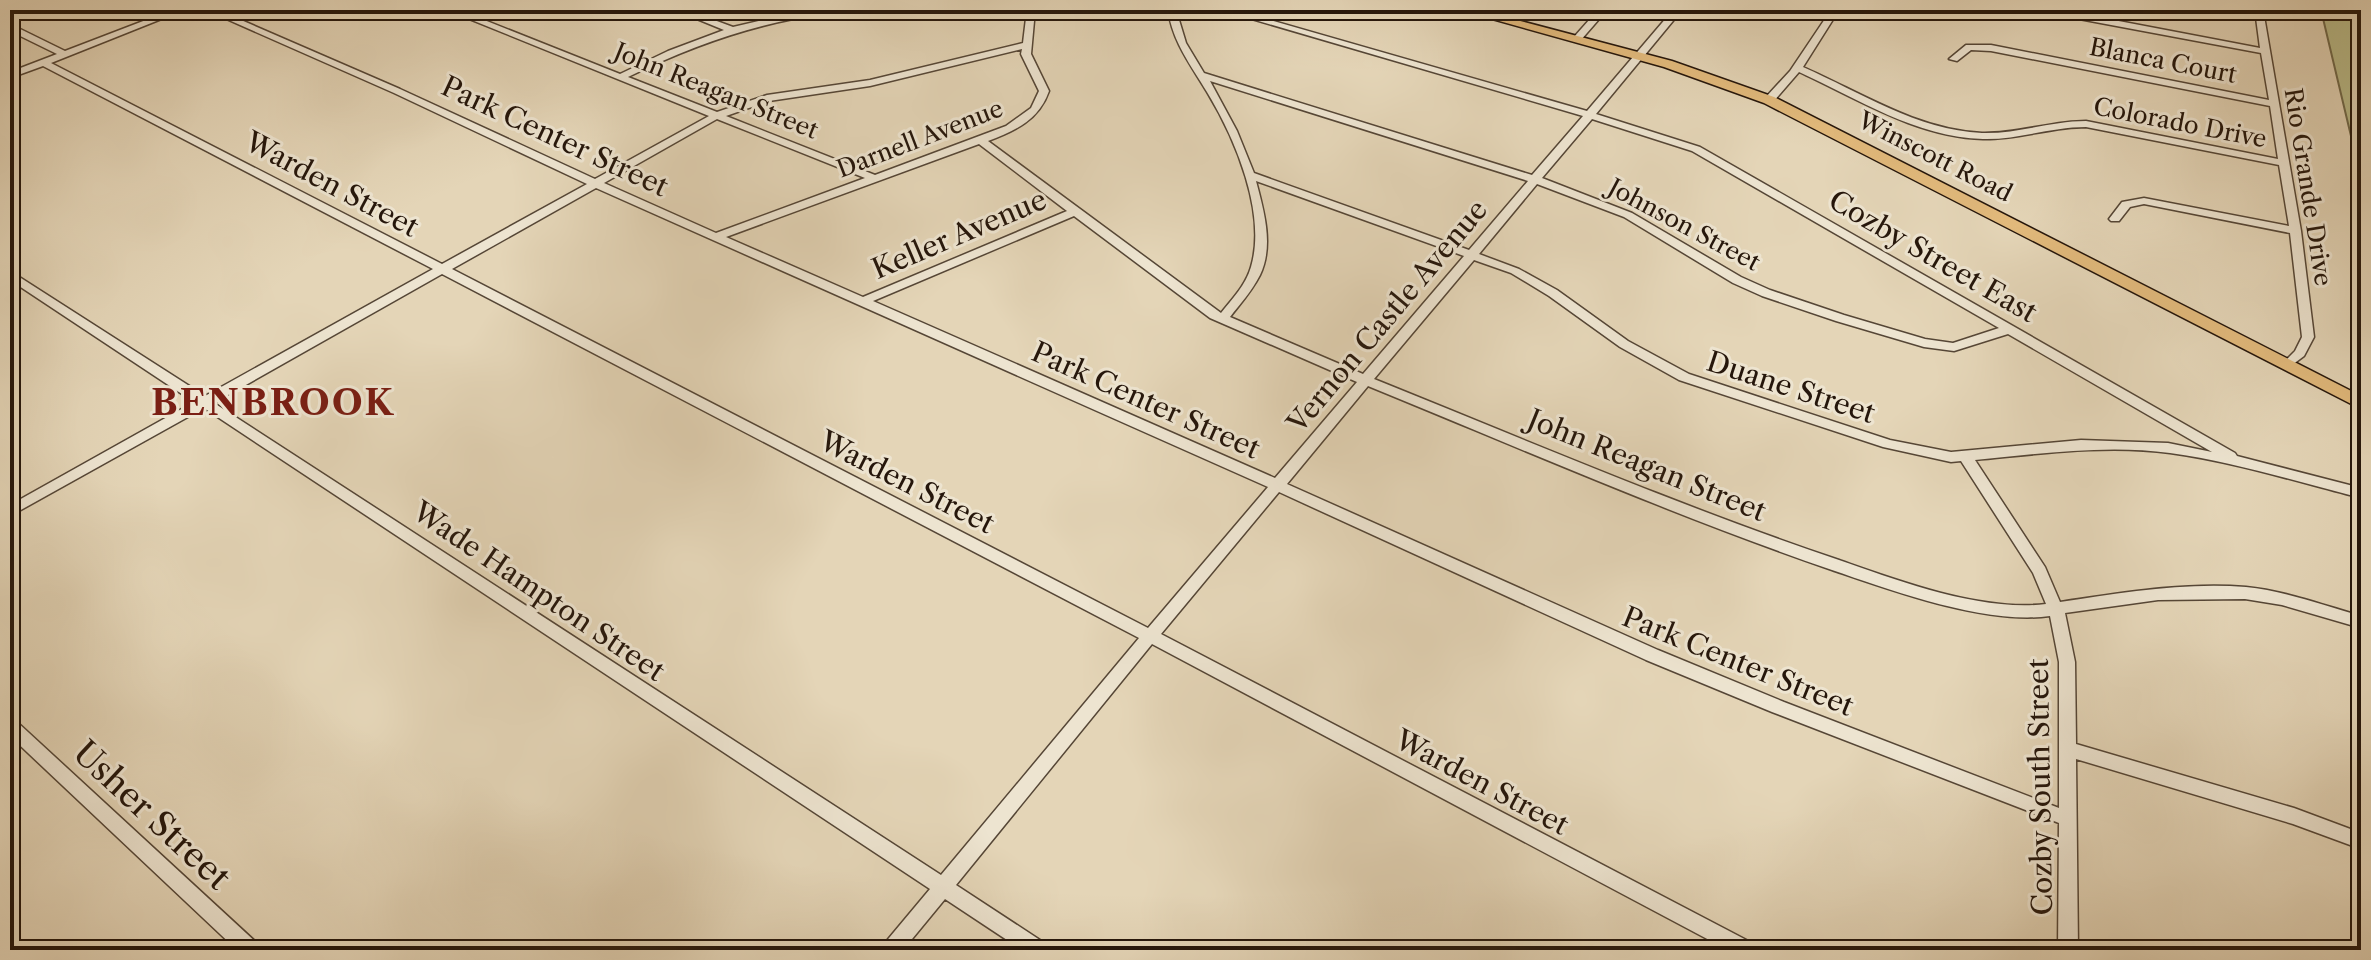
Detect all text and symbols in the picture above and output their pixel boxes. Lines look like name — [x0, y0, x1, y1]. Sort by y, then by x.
street label: Blanca Court — [2087, 32, 2240, 89]
street label: John Reagan Street — [606, 35, 823, 145]
street label: Park Center Street — [436, 69, 674, 203]
street label: Rio Grande Drive — [2279, 86, 2338, 288]
street label: Colorado Drive — [2091, 92, 2269, 154]
street label: Darnell Avenue — [833, 94, 1007, 184]
street label: Winscott Road — [1852, 105, 2017, 208]
street label: Warden Street — [239, 124, 425, 244]
street label: Johnson Street — [1600, 171, 1765, 277]
street label: Keller Avenue — [867, 182, 1051, 286]
street label: Cozby Street East — [1823, 183, 2043, 329]
street label: Vernon Castle Avenue — [1279, 193, 1494, 440]
street label: Park Center Street — [1027, 334, 1265, 466]
street label: Duane Street — [1703, 344, 1879, 430]
district label: BENBROOK — [151, 380, 395, 424]
street label: John Reagan Street — [1519, 400, 1771, 528]
street label: Warden Street — [813, 423, 1000, 541]
street label: Wade Hampton Street — [406, 493, 671, 688]
street label: Park Center Street — [1618, 599, 1859, 723]
street label: Cozby South Street — [2021, 658, 2059, 916]
street label: Warden Street — [1389, 722, 1575, 842]
street label: Usher Street — [65, 732, 239, 898]

